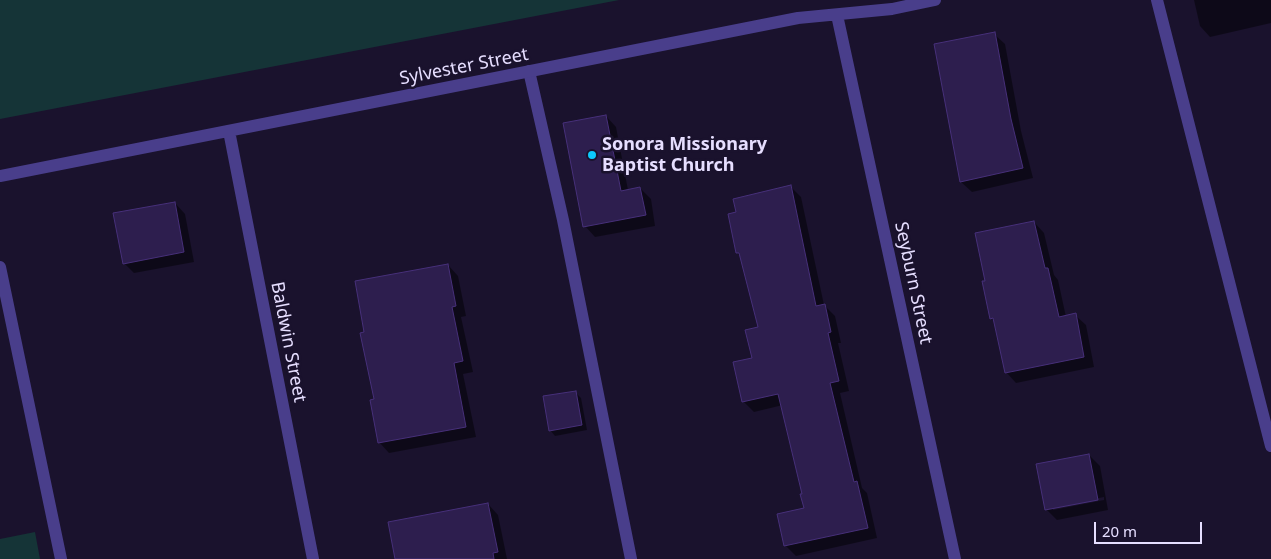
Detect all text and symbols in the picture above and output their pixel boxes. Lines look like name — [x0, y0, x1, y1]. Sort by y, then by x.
street label: Sylvester Street — [398, 44, 530, 90]
place label: Sonora Missionary Baptist Church — [602, 134, 767, 176]
marker: Sonora Missionary Baptist Church — [586, 149, 598, 161]
street label: Seyburn Street — [889, 220, 937, 346]
street label: Baldwin Street — [266, 280, 310, 404]
scale bar — [1096, 512, 1204, 544]
text: 20 m — [1102, 521, 1137, 541]

